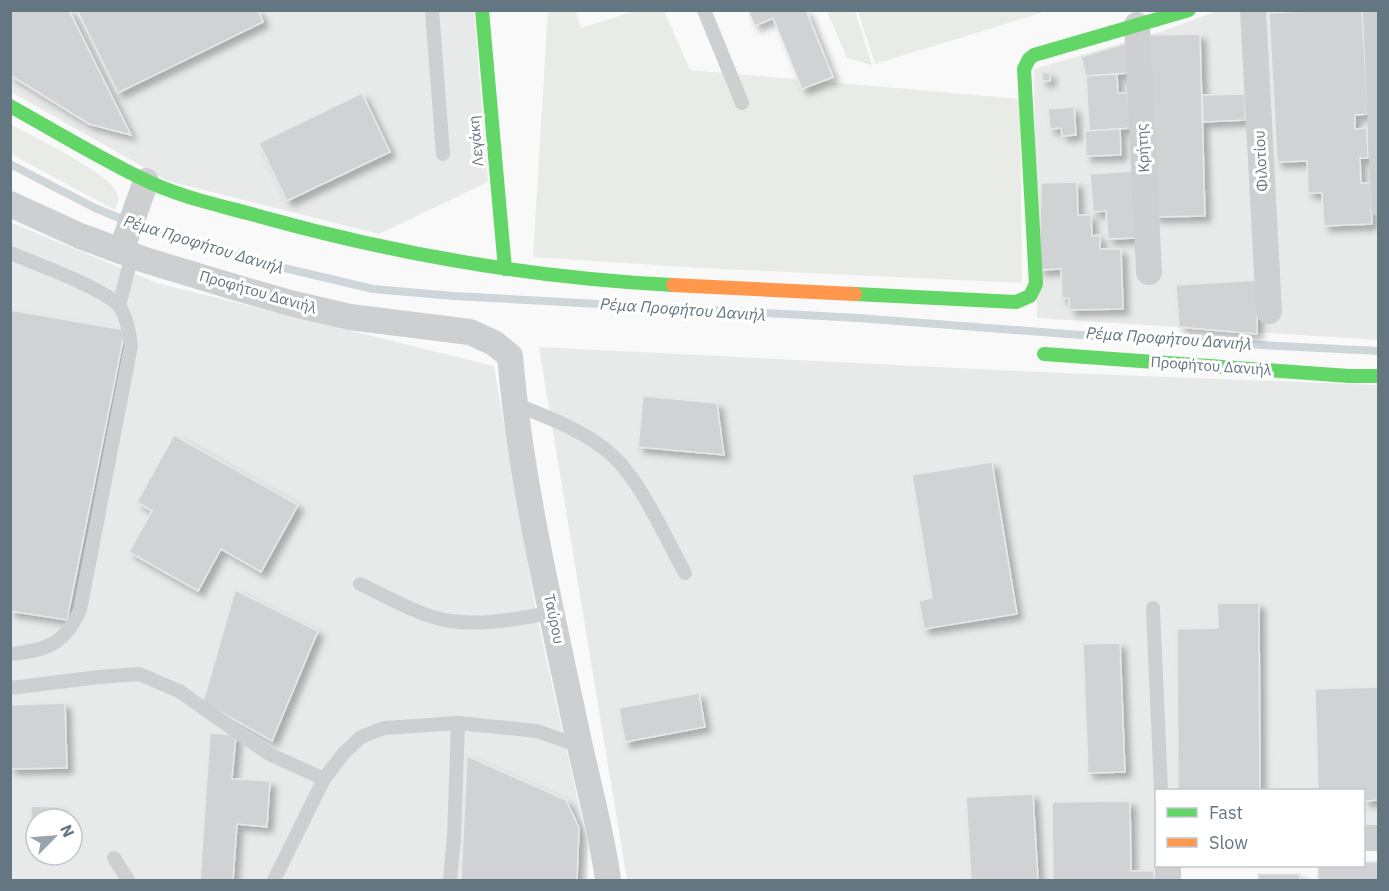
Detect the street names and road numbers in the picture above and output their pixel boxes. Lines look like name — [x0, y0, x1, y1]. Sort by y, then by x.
street label: Λεγάκη — [464, 115, 487, 167]
street label: Κρήτης — [1132, 123, 1153, 173]
street label: Φιλοτίου — [1249, 130, 1272, 192]
street label: Προφήτου Δανιήλ — [197, 266, 319, 317]
street label: Προφήτου Δανιήλ — [1150, 352, 1272, 379]
street label: Ταύρου — [540, 592, 569, 646]

